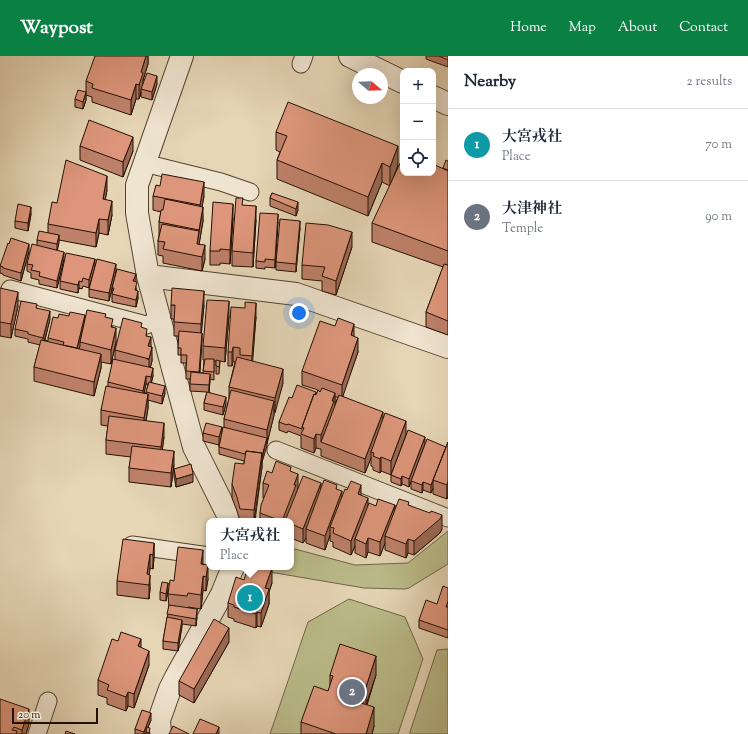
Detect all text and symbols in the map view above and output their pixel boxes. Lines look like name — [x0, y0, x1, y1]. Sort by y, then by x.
text: Waypost — [20, 15, 93, 42]
text: Home — [510, 18, 547, 38]
text: Map — [569, 18, 596, 38]
text: About — [618, 18, 657, 38]
text: Contact — [679, 18, 728, 38]
north arrow — [352, 68, 388, 104]
map controls — [400, 68, 436, 176]
button: + — [400, 68, 436, 104]
text: Nearby — [464, 70, 516, 94]
text: 2 results — [687, 73, 732, 91]
button: − — [400, 104, 436, 140]
text: 大宮戎社 — [502, 127, 562, 148]
text: 1 — [475, 136, 479, 154]
text: 70 m — [705, 136, 732, 154]
button: locate — [400, 140, 436, 176]
text: Place — [502, 148, 531, 166]
text: 大津神社 — [502, 199, 562, 220]
text: 2 — [474, 208, 480, 226]
text: 90 m — [705, 208, 732, 226]
text: Temple — [502, 220, 543, 238]
your location — [289, 303, 309, 323]
popup — [206, 518, 294, 570]
text: 大宮戎社 — [220, 526, 280, 547]
text: Place — [220, 547, 249, 565]
pin: 1 — [237, 583, 263, 613]
pin: 2 — [339, 677, 365, 707]
scale bar — [12, 706, 98, 725]
text: 20 m — [18, 707, 40, 723]

